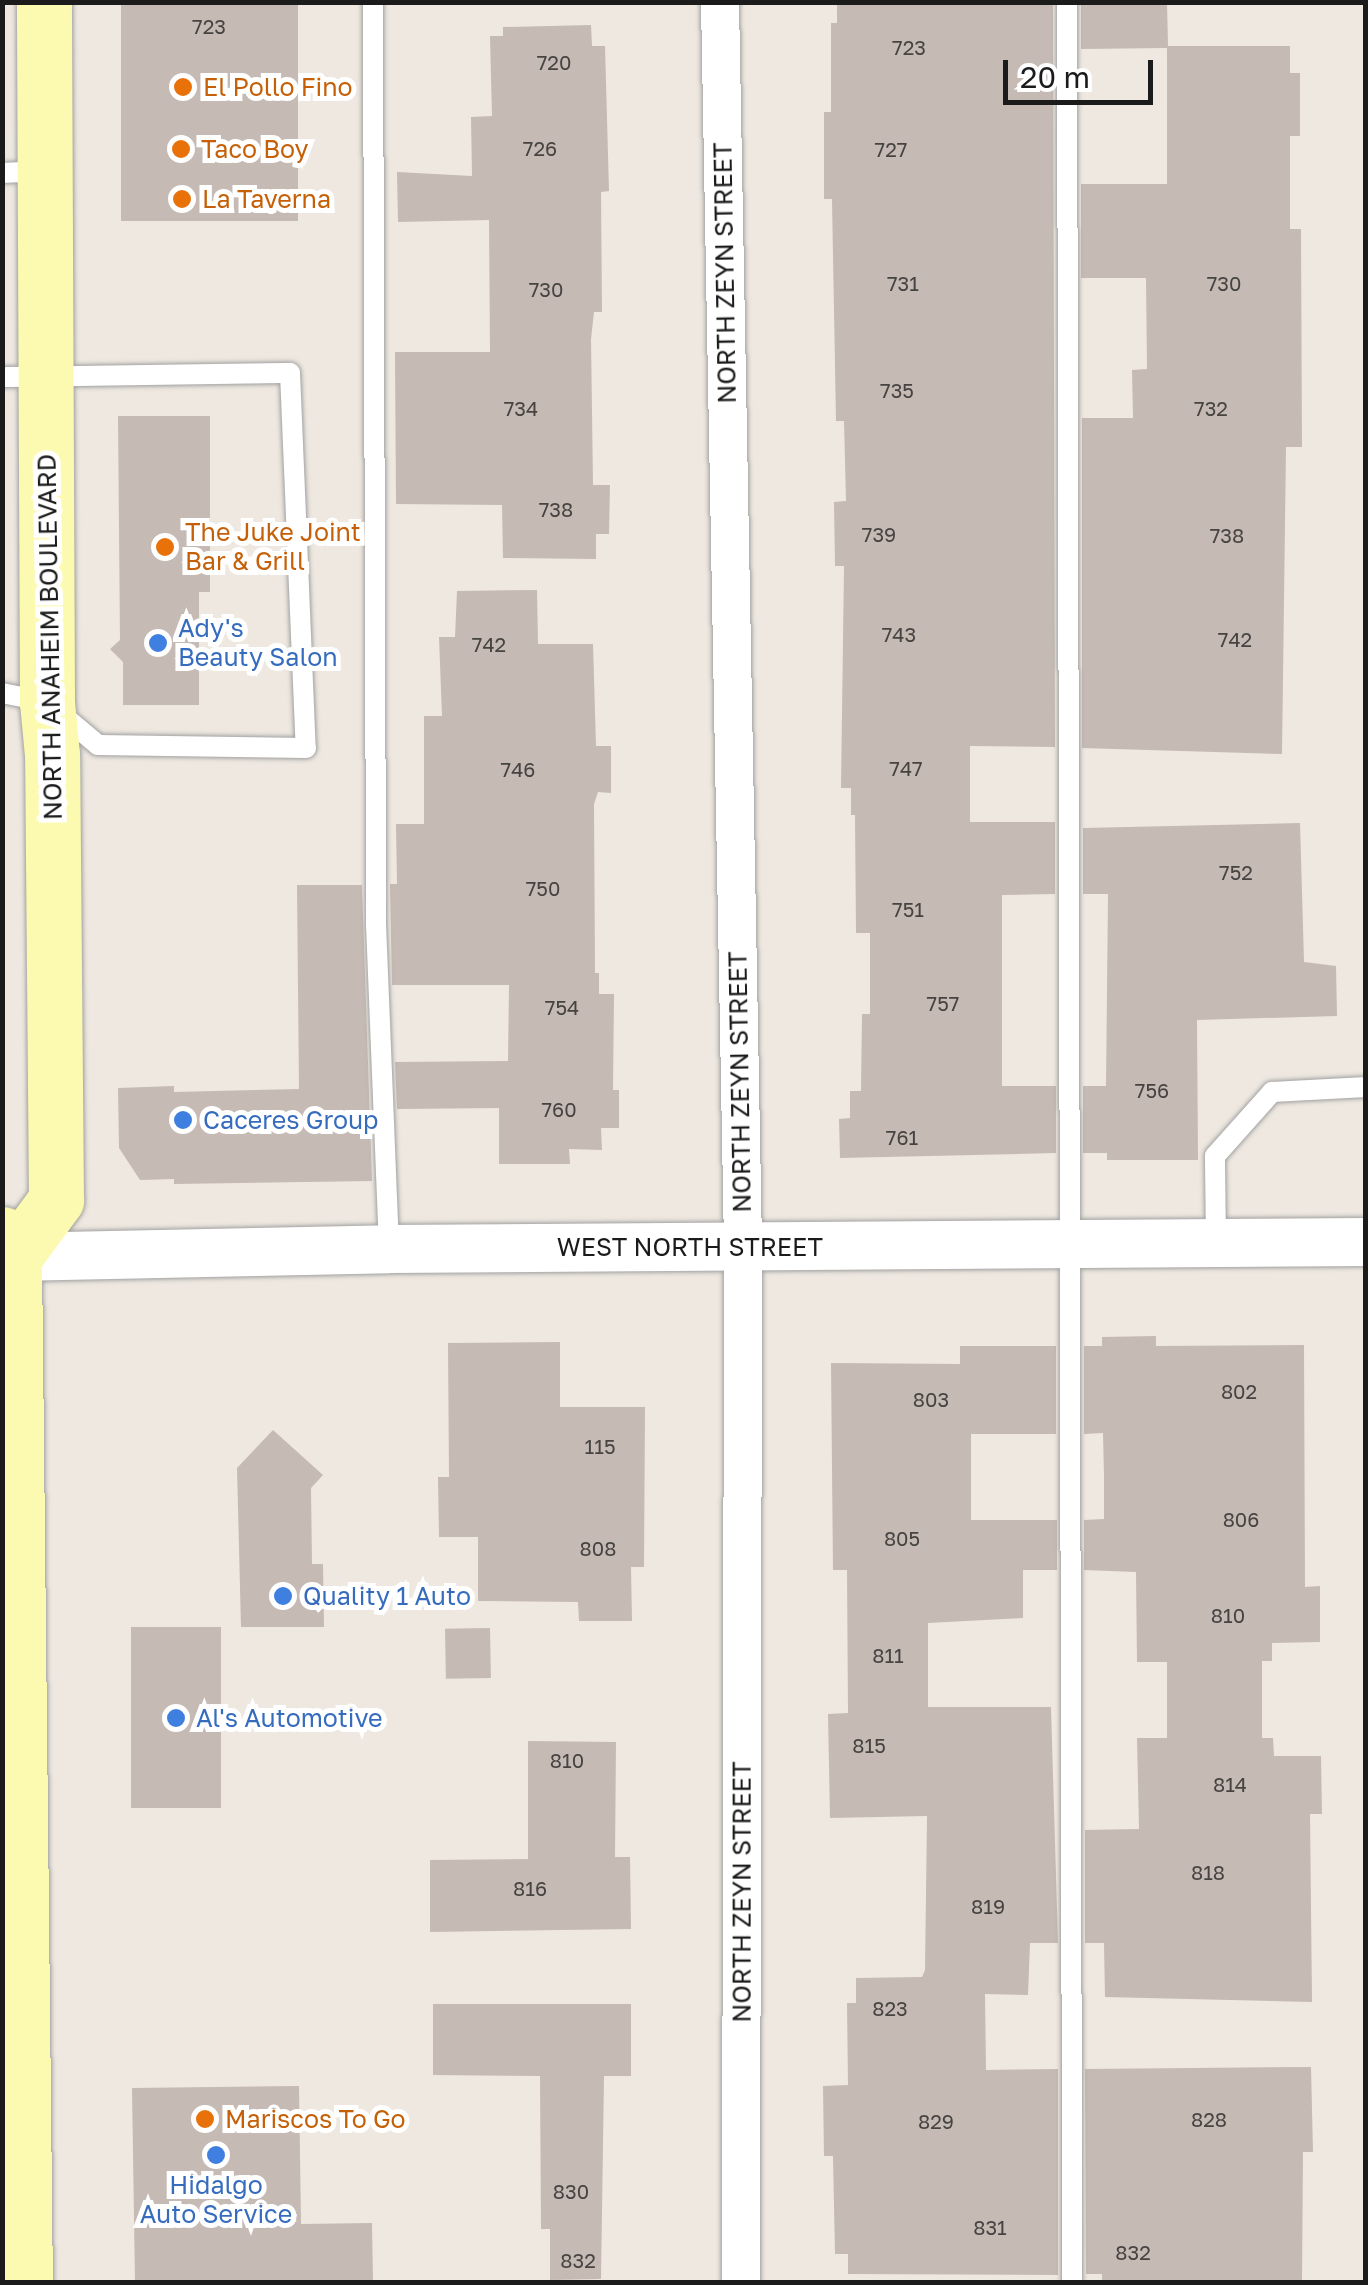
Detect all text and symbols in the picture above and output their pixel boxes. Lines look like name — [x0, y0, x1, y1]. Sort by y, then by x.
house number: 723 — [192, 14, 226, 38]
house number: 723 — [892, 35, 926, 59]
scale bar — [1008, 40, 1158, 102]
house number: 720 — [537, 50, 571, 74]
text: 20 m — [1020, 59, 1090, 95]
place label: El Pollo Fino — [203, 72, 353, 102]
marker: El Pollo Fino — [172, 76, 194, 98]
place label: Taco Boy — [201, 134, 308, 164]
house number: 726 — [523, 136, 557, 160]
house number: 727 — [875, 137, 907, 161]
marker: Taco Boy — [170, 138, 192, 160]
street label: NORTH ZEYN STREET — [708, 142, 742, 404]
place label: La Taverna — [202, 184, 331, 214]
marker: La Taverna — [171, 188, 193, 210]
house number: 731 — [887, 271, 919, 295]
house number: 730 — [1207, 271, 1241, 295]
house number: 730 — [529, 277, 563, 301]
house number: 735 — [880, 378, 914, 402]
house number: 734 — [504, 396, 538, 420]
house number: 732 — [1194, 396, 1228, 420]
street label: NORTH ANAHEIM BOULEVARD — [32, 454, 68, 820]
house number: 738 — [539, 497, 573, 521]
place label: The Juke Joint Bar & Grill — [185, 518, 361, 577]
house number: 739 — [862, 522, 896, 546]
house number: 738 — [1210, 523, 1244, 547]
marker: The Juke Joint Bar & Grill — [154, 536, 176, 558]
place label: Ady's Beauty Salon — [178, 614, 337, 673]
house number: 743 — [882, 622, 916, 646]
house number: 742 — [1218, 627, 1252, 651]
marker: Ady's Beauty Salon — [147, 632, 169, 654]
house number: 742 — [472, 632, 506, 656]
house number: 747 — [889, 756, 923, 780]
house number: 746 — [501, 757, 535, 781]
house number: 752 — [1219, 860, 1253, 884]
house number: 750 — [526, 876, 560, 900]
house number: 751 — [892, 897, 924, 921]
street label: NORTH ZEYN STREET — [723, 951, 757, 1213]
house number: 757 — [927, 991, 959, 1015]
house number: 754 — [545, 995, 579, 1019]
house number: 756 — [1135, 1078, 1169, 1102]
house number: 760 — [541, 1097, 577, 1121]
place label: Caceres Group — [203, 1105, 378, 1135]
marker: Caceres Group — [172, 1109, 194, 1131]
house number: 761 — [886, 1125, 918, 1149]
street label: WEST NORTH STREET — [557, 1232, 823, 1262]
house number: 802 — [1221, 1379, 1257, 1403]
house number: 803 — [913, 1387, 949, 1411]
house number: 115 — [585, 1434, 615, 1458]
house number: 806 — [1223, 1507, 1259, 1531]
house number: 805 — [884, 1526, 920, 1550]
house number: 808 — [580, 1536, 616, 1560]
place label: Quality 1 Auto — [303, 1581, 471, 1611]
marker: Quality 1 Auto — [272, 1585, 294, 1607]
house number: 810 — [1211, 1603, 1245, 1627]
house number: 811 — [872, 1643, 904, 1667]
place label: Al's Automotive — [196, 1703, 382, 1733]
marker: Al's Automotive — [165, 1707, 187, 1729]
house number: 815 — [852, 1733, 886, 1757]
house number: 810 — [550, 1748, 584, 1772]
street label: NORTH ZEYN STREET — [727, 1761, 757, 2023]
house number: 814 — [1213, 1772, 1247, 1796]
house number: 818 — [1191, 1860, 1225, 1884]
house number: 816 — [513, 1876, 547, 1900]
house number: 819 — [971, 1894, 1005, 1918]
house number: 823 — [872, 1996, 908, 2020]
place label: Mariscos To Go — [225, 2104, 406, 2134]
house number: 828 — [1191, 2107, 1227, 2131]
marker: Mariscos To Go — [194, 2108, 216, 2130]
house number: 829 — [918, 2109, 954, 2133]
marker: Hidalgo Auto Service — [205, 2144, 227, 2166]
place label: Hidalgo Auto Service — [140, 2171, 292, 2230]
house number: 830 — [553, 2179, 589, 2203]
house number: 831 — [973, 2215, 1007, 2239]
house number: 832 — [1115, 2240, 1151, 2264]
house number: 832 — [560, 2248, 596, 2272]

